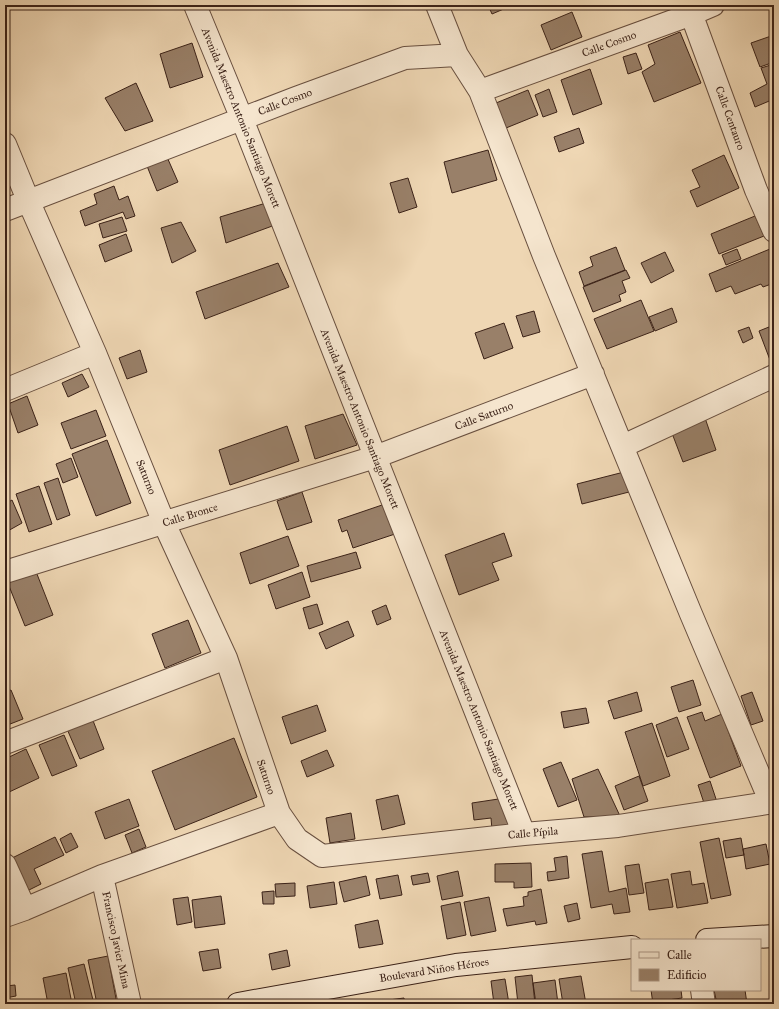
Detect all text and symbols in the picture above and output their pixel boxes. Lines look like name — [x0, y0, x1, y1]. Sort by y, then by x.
street label: Avenida Maestro Antonio Santiago Morett — [198, 25, 283, 210]
street label: Calle Cosmo — [580, 28, 638, 60]
street label: Calle Centauro — [712, 84, 748, 152]
street label: Calle Cosmo — [256, 86, 314, 118]
street label: Avenida Maestro Antonio Santiago Morett — [317, 326, 402, 511]
street label: Calle Saturno — [453, 399, 515, 433]
street label: Saturno — [133, 458, 159, 497]
street label: Calle Bronce — [161, 500, 220, 530]
street label: Avenida Maestro Antonio Santiago Morett — [436, 627, 521, 812]
street label: Saturno — [254, 758, 278, 797]
street label: Calle Pípila — [507, 824, 559, 842]
street label: Francisco Javier Mina — [98, 890, 133, 990]
legend — [631, 939, 761, 991]
text: Calle — [667, 948, 692, 962]
street label: Boulevard Niños Héroes — [378, 955, 490, 985]
text: Edificio — [667, 968, 706, 982]

